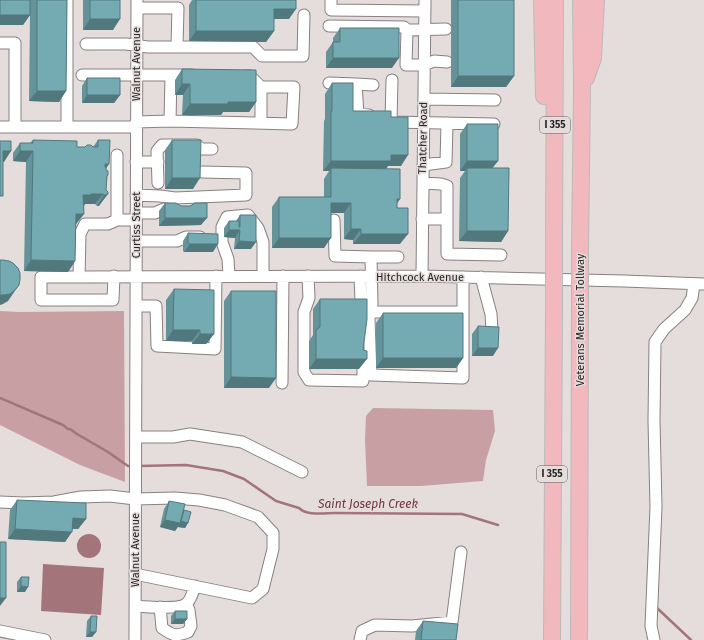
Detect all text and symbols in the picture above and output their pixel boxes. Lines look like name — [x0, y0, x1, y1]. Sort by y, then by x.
street label: Walnut Avenue — [130, 27, 143, 101]
street label: Thatcher Road — [416, 102, 430, 174]
road number: I 355 — [540, 117, 570, 133]
street label: Curtiss Street — [130, 192, 143, 258]
street label: Veterans Memorial Tollway — [574, 253, 587, 386]
street label: Hitchcock Avenue — [376, 271, 464, 284]
road number: I 355 — [537, 466, 567, 482]
water label: Saint Joseph Creek — [317, 497, 418, 511]
street label: Walnut Avenue — [129, 513, 142, 587]

